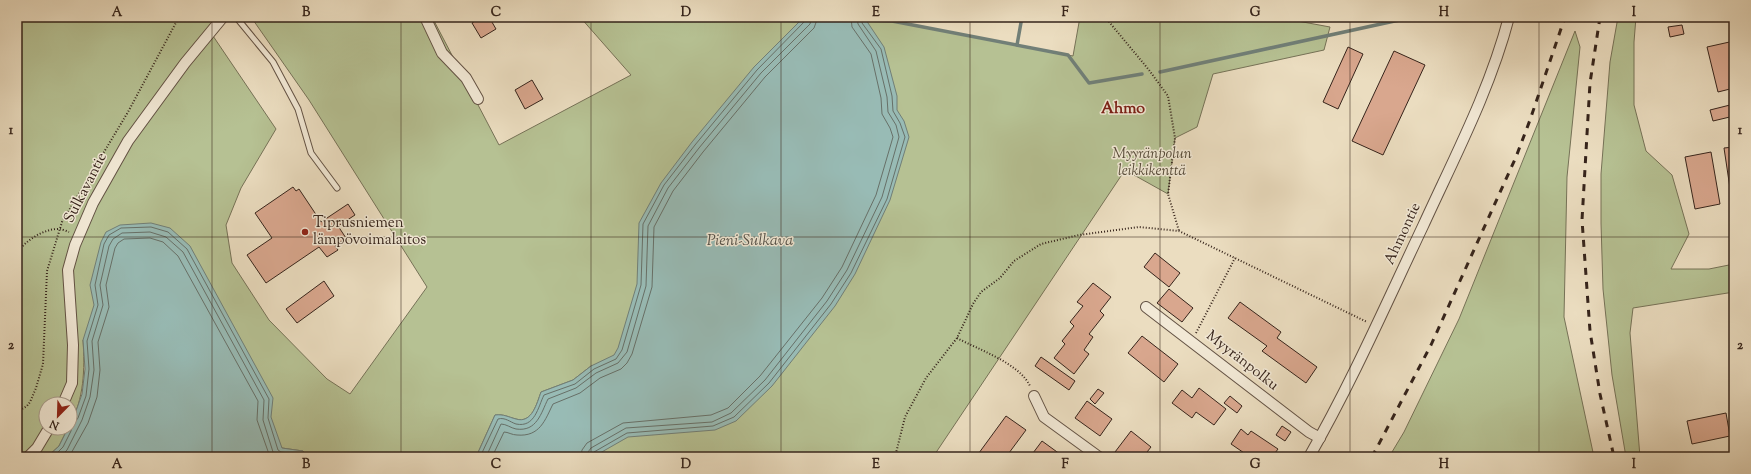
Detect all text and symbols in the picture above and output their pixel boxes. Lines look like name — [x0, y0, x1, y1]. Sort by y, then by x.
text: A — [112, 4, 123, 22]
text: B — [302, 4, 311, 22]
text: C — [491, 4, 501, 22]
text: D — [681, 4, 691, 22]
text: E — [872, 4, 880, 22]
text: F — [1061, 4, 1069, 22]
text: G — [1250, 4, 1261, 22]
text: H — [1439, 4, 1450, 22]
text: I — [1632, 4, 1637, 22]
district label: Ahmo — [1101, 98, 1145, 121]
text: 1 — [9, 122, 14, 140]
text: 1 — [1738, 122, 1743, 140]
park label: Myyränpolun leikkikenttä — [1112, 144, 1192, 182]
street label: Sulkavantie — [59, 149, 113, 227]
street label: Ahmontie — [1379, 199, 1427, 269]
place label: Tiprusniemen lämpövoimalaitos — [313, 213, 426, 251]
marker: Tiprusniemen lämpövoimalaitos — [300, 227, 310, 237]
water label: Pieni-Sulkava — [707, 230, 793, 253]
street label: Myyränpolku — [1201, 326, 1283, 396]
text: 2 — [8, 337, 15, 355]
text: 2 — [1737, 337, 1744, 355]
north arrow — [38, 396, 78, 436]
text: N — [47, 415, 63, 434]
text: A — [112, 456, 123, 474]
text: B — [302, 456, 311, 474]
text: C — [491, 456, 501, 474]
text: D — [681, 456, 691, 474]
text: E — [872, 456, 880, 474]
text: F — [1061, 456, 1069, 474]
text: G — [1250, 456, 1261, 474]
text: H — [1439, 456, 1450, 474]
text: I — [1632, 456, 1637, 474]

